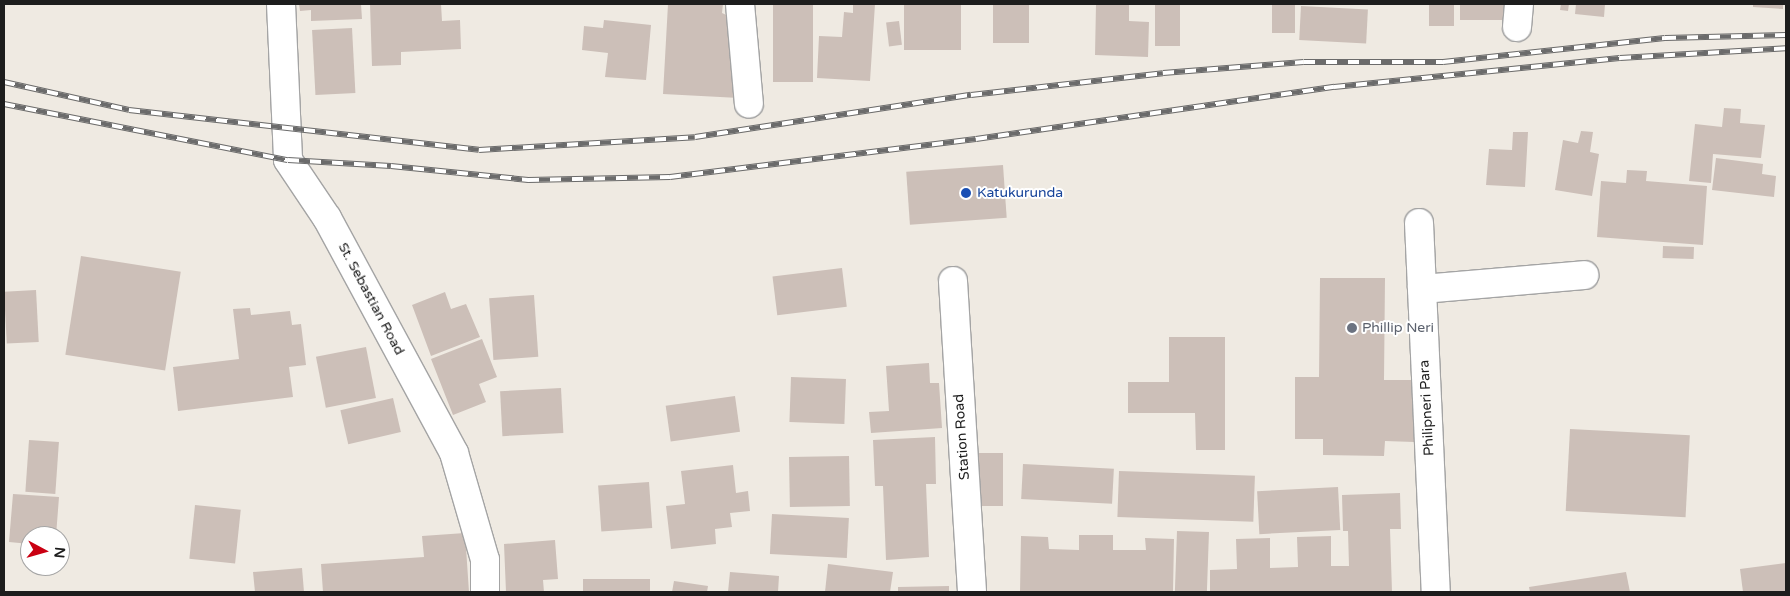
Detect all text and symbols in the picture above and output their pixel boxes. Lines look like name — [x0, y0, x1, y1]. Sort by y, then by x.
place label: Katukurunda — [977, 185, 1063, 201]
marker: Katukurunda — [959, 186, 973, 200]
street label: St. Sebastian Road — [334, 240, 408, 358]
place label: Phillip Neri — [1362, 320, 1434, 336]
marker: Phillip Neri — [1346, 322, 1358, 334]
street label: Philipneri Para — [1416, 360, 1438, 456]
street label: Station Road — [951, 393, 973, 481]
north arrow — [20, 526, 70, 576]
text: N — [50, 546, 68, 559]

